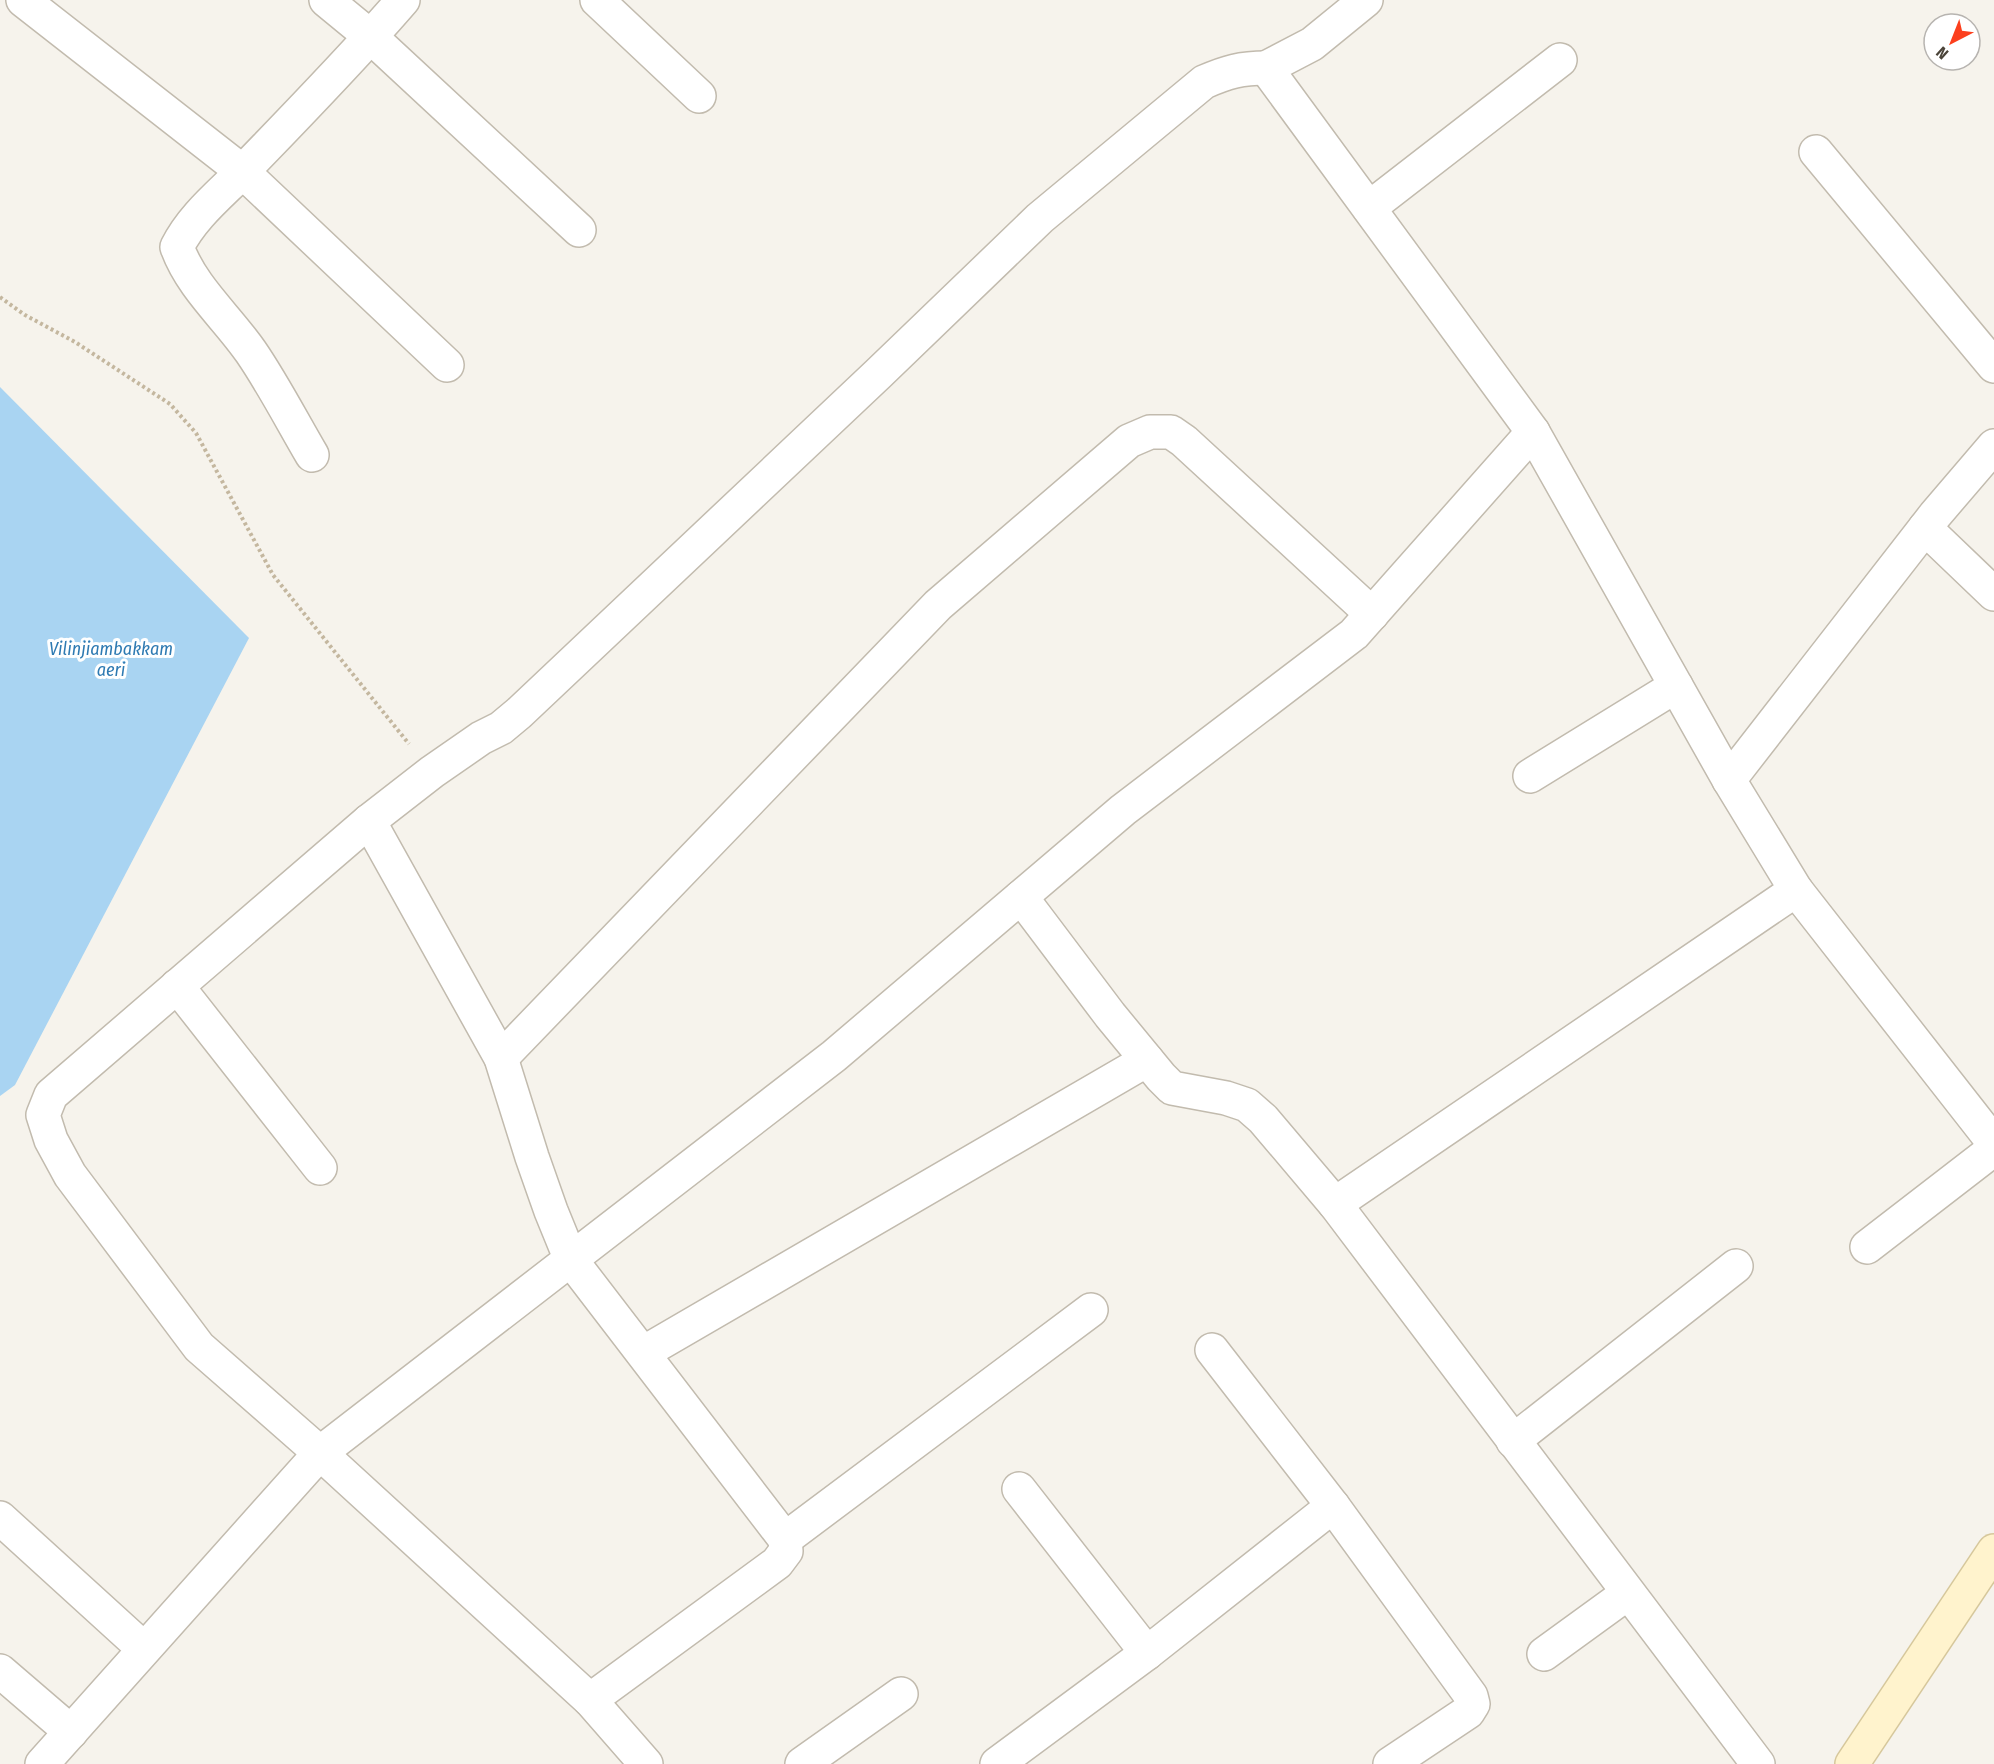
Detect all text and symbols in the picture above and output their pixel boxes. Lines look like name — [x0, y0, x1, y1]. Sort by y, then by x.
north arrow — [1922, 12, 1982, 72]
text: N — [1932, 43, 1952, 63]
water label: Vilinjiambakkam aeri — [49, 638, 173, 681]

